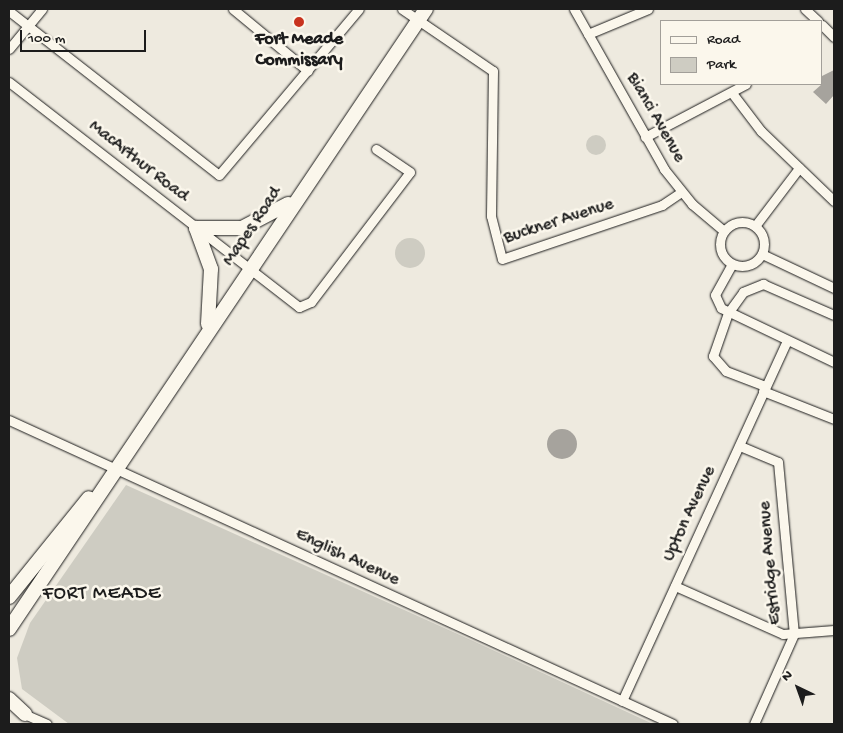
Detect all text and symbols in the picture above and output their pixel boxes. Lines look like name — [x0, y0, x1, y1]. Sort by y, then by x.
marker: Fort Meade Commissary — [293, 16, 305, 28]
scale bar — [22, 20, 149, 52]
legend — [660, 20, 823, 85]
text: 100 m — [28, 30, 65, 48]
place label: Fort Meade Commissary — [255, 30, 343, 72]
text: Road — [707, 31, 740, 49]
text: Park — [707, 56, 736, 74]
street label: Bianci Avenue — [621, 69, 689, 167]
street label: MacArthur Road — [84, 116, 192, 208]
street label: Mapes Road — [219, 183, 287, 271]
street label: Buckner Avenue — [501, 194, 617, 250]
street label: Upton Avenue — [658, 463, 722, 565]
street label: Estridge Avenue — [755, 500, 787, 626]
street label: English Avenue — [291, 524, 403, 592]
district label: FORT MEADE — [41, 582, 163, 606]
north arrow — [773, 663, 823, 713]
text: N — [779, 667, 797, 686]

